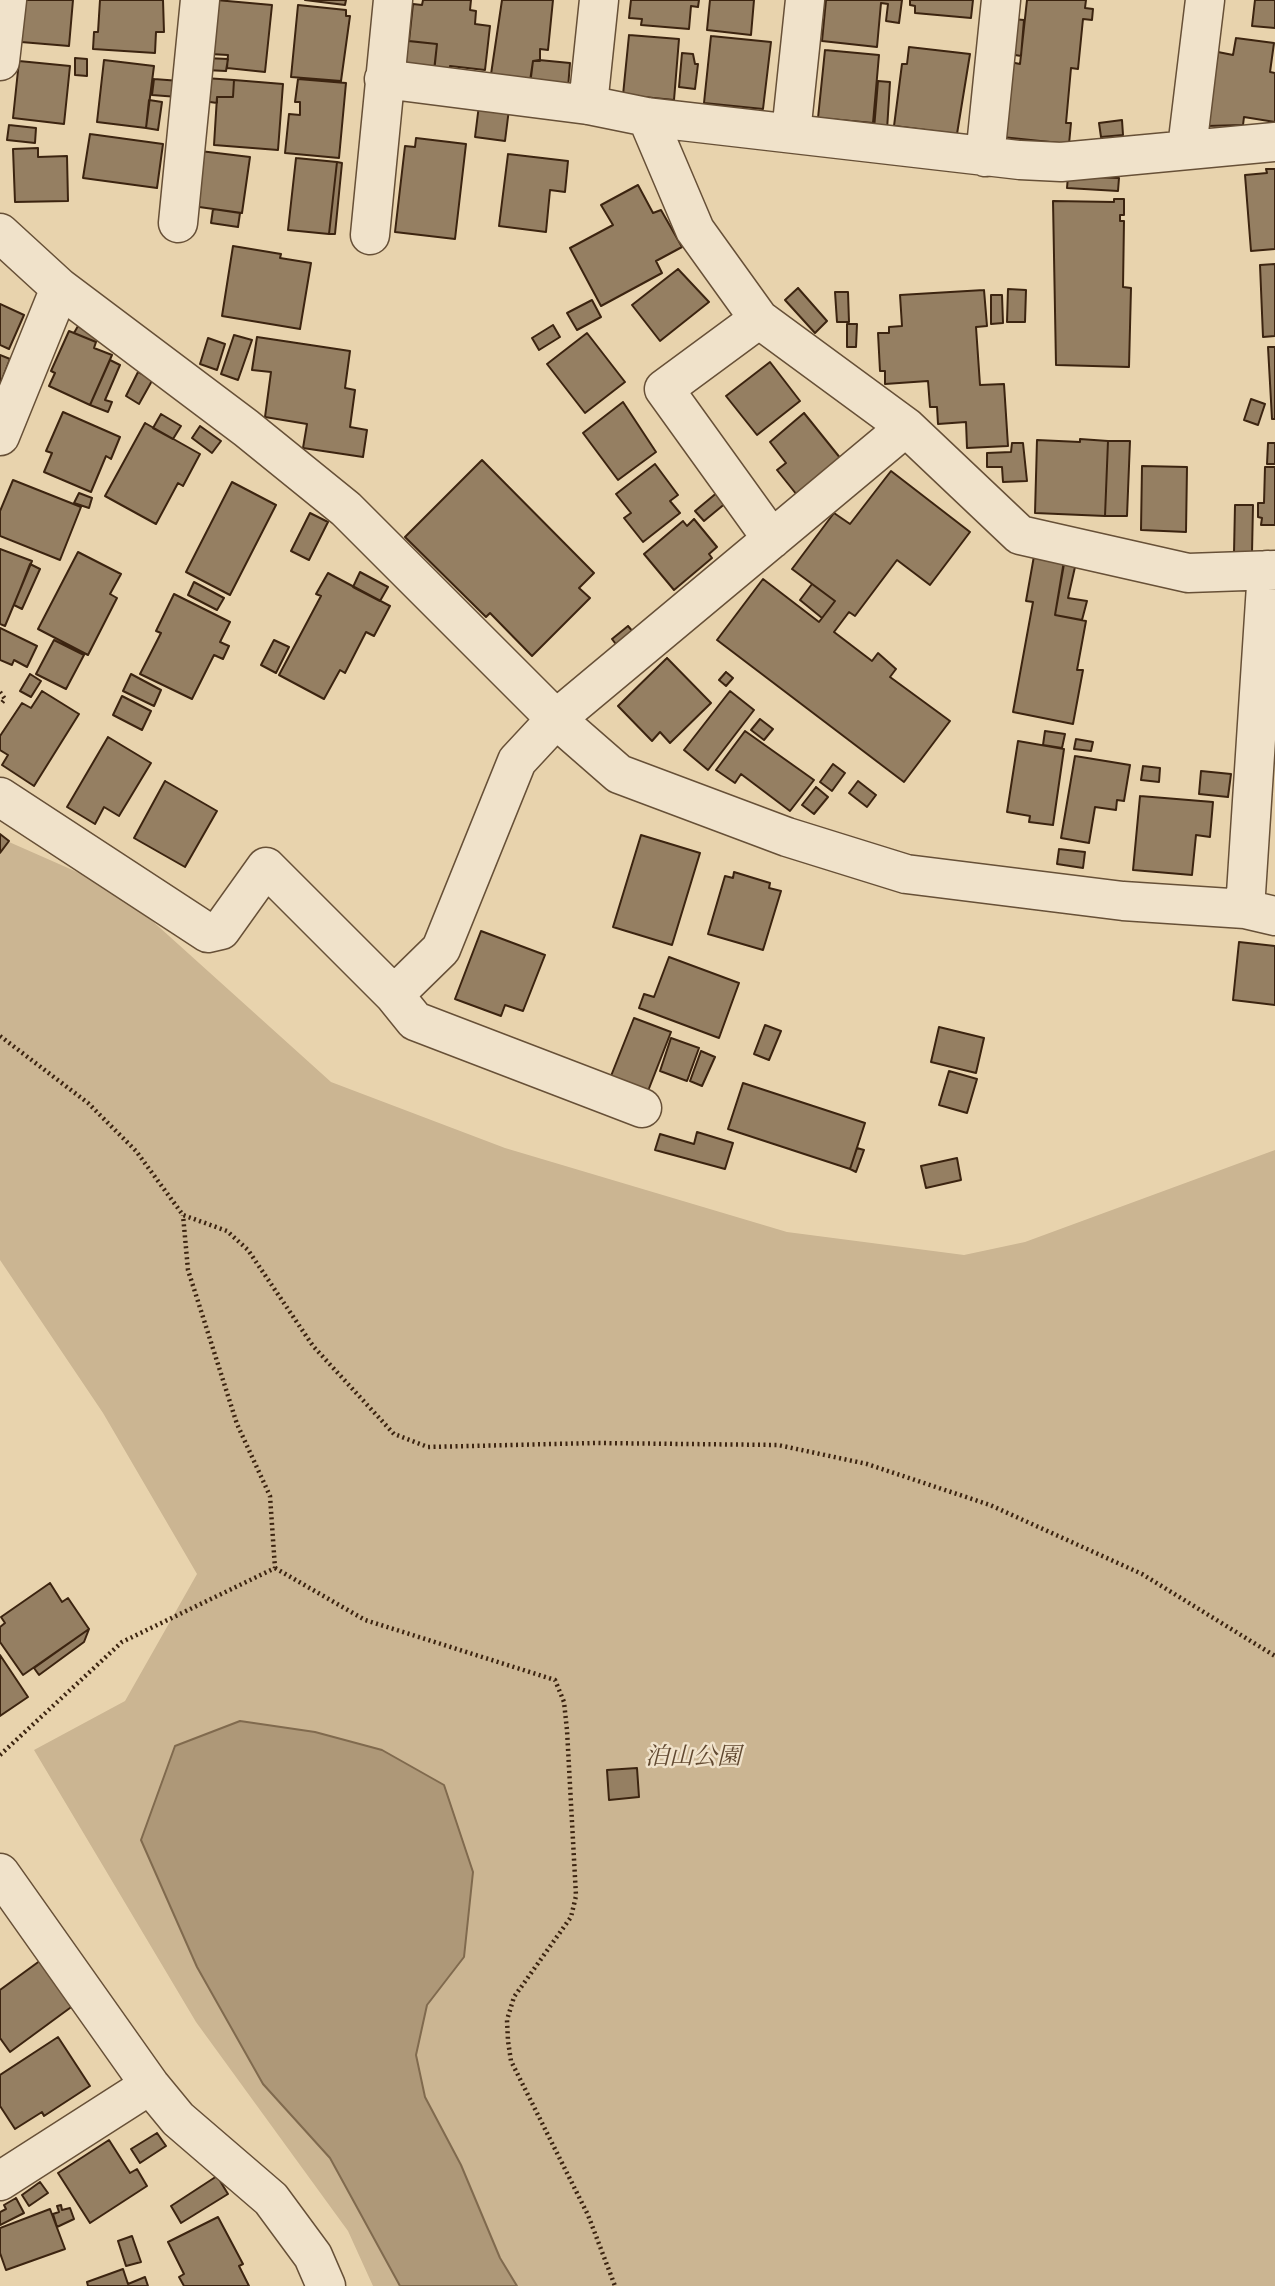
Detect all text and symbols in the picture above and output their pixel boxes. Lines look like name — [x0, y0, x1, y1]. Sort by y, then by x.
park label: 泊山公園 — [645, 1744, 741, 1772]

